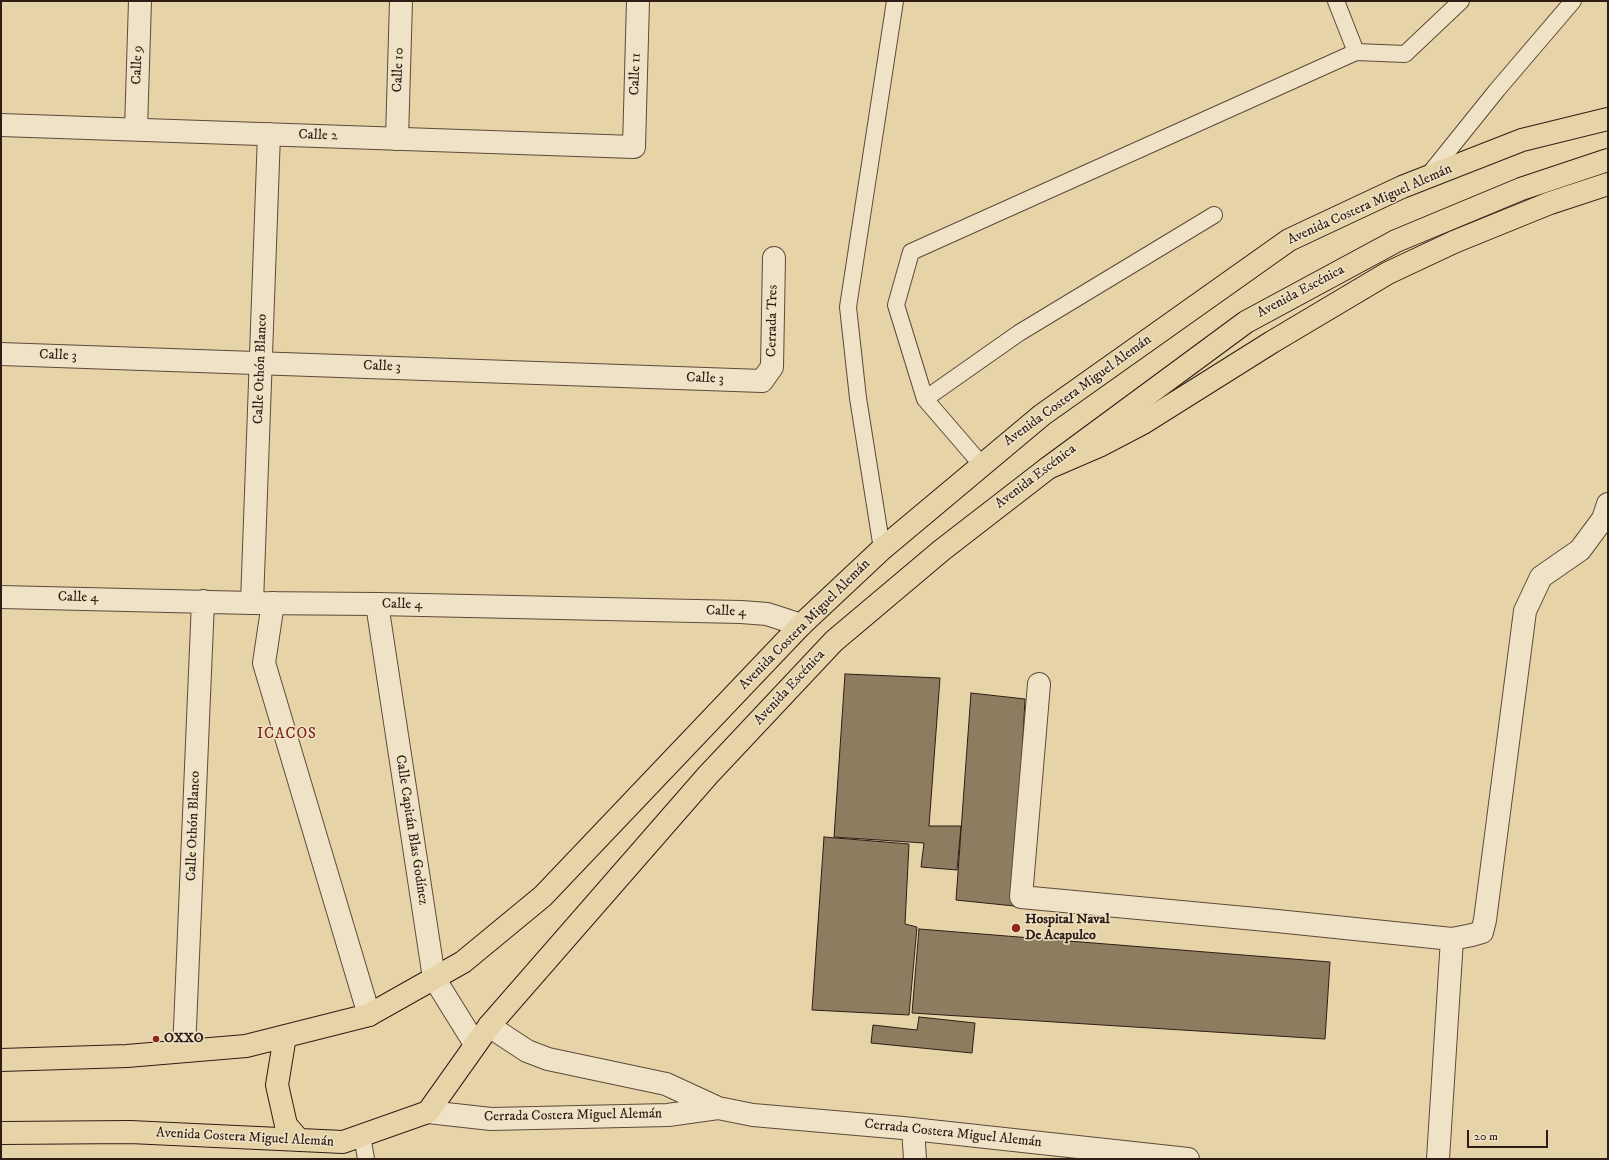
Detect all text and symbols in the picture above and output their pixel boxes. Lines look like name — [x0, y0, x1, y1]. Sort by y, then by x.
street label: Calle 9 — [129, 45, 147, 85]
street label: Calle 10 — [390, 47, 408, 93]
street label: Calle 11 — [627, 52, 645, 96]
street label: Calle 2 — [298, 127, 338, 145]
street label: Avenida Costera Miguel Alemán — [1285, 161, 1455, 249]
street label: Avenida Escénica — [1254, 262, 1348, 322]
street label: Cerrada Tres — [764, 285, 782, 357]
street label: Calle Othón Blanco — [251, 314, 271, 424]
street label: Avenida Costera Miguel Alemán — [1001, 332, 1155, 450]
street label: Calle 3 — [39, 347, 77, 365]
street label: Calle 3 — [363, 358, 401, 376]
street label: Calle 3 — [686, 370, 724, 388]
street label: Avenida Escénica — [992, 441, 1080, 513]
street label: Avenida Costera Miguel Alemán — [736, 556, 874, 694]
street label: Calle 4 — [58, 589, 98, 607]
street label: Calle 4 — [382, 596, 422, 614]
street label: Calle 4 — [705, 603, 747, 621]
street label: Avenida Escénica — [751, 647, 829, 729]
district label: ICACOS — [257, 726, 317, 744]
street label: Calle Capitán Blas Godínez — [391, 754, 431, 906]
street label: Calle Othón Blanco — [184, 771, 204, 881]
place label: Hospital Naval De Acapulco — [1025, 912, 1110, 944]
marker: Hospital Naval De Acapulco — [1010, 922, 1022, 934]
place label: OXXO — [164, 1031, 204, 1047]
marker: OXXO — [151, 1034, 161, 1044]
street label: Cerrada Costera Miguel Alemán — [484, 1106, 662, 1126]
street label: Cerrada Costera Miguel Alemán — [863, 1116, 1043, 1152]
scale bar — [1469, 1122, 1550, 1148]
street label: Avenida Costera Miguel Alemán — [156, 1125, 334, 1151]
text: 20 m — [1474, 1129, 1498, 1144]

